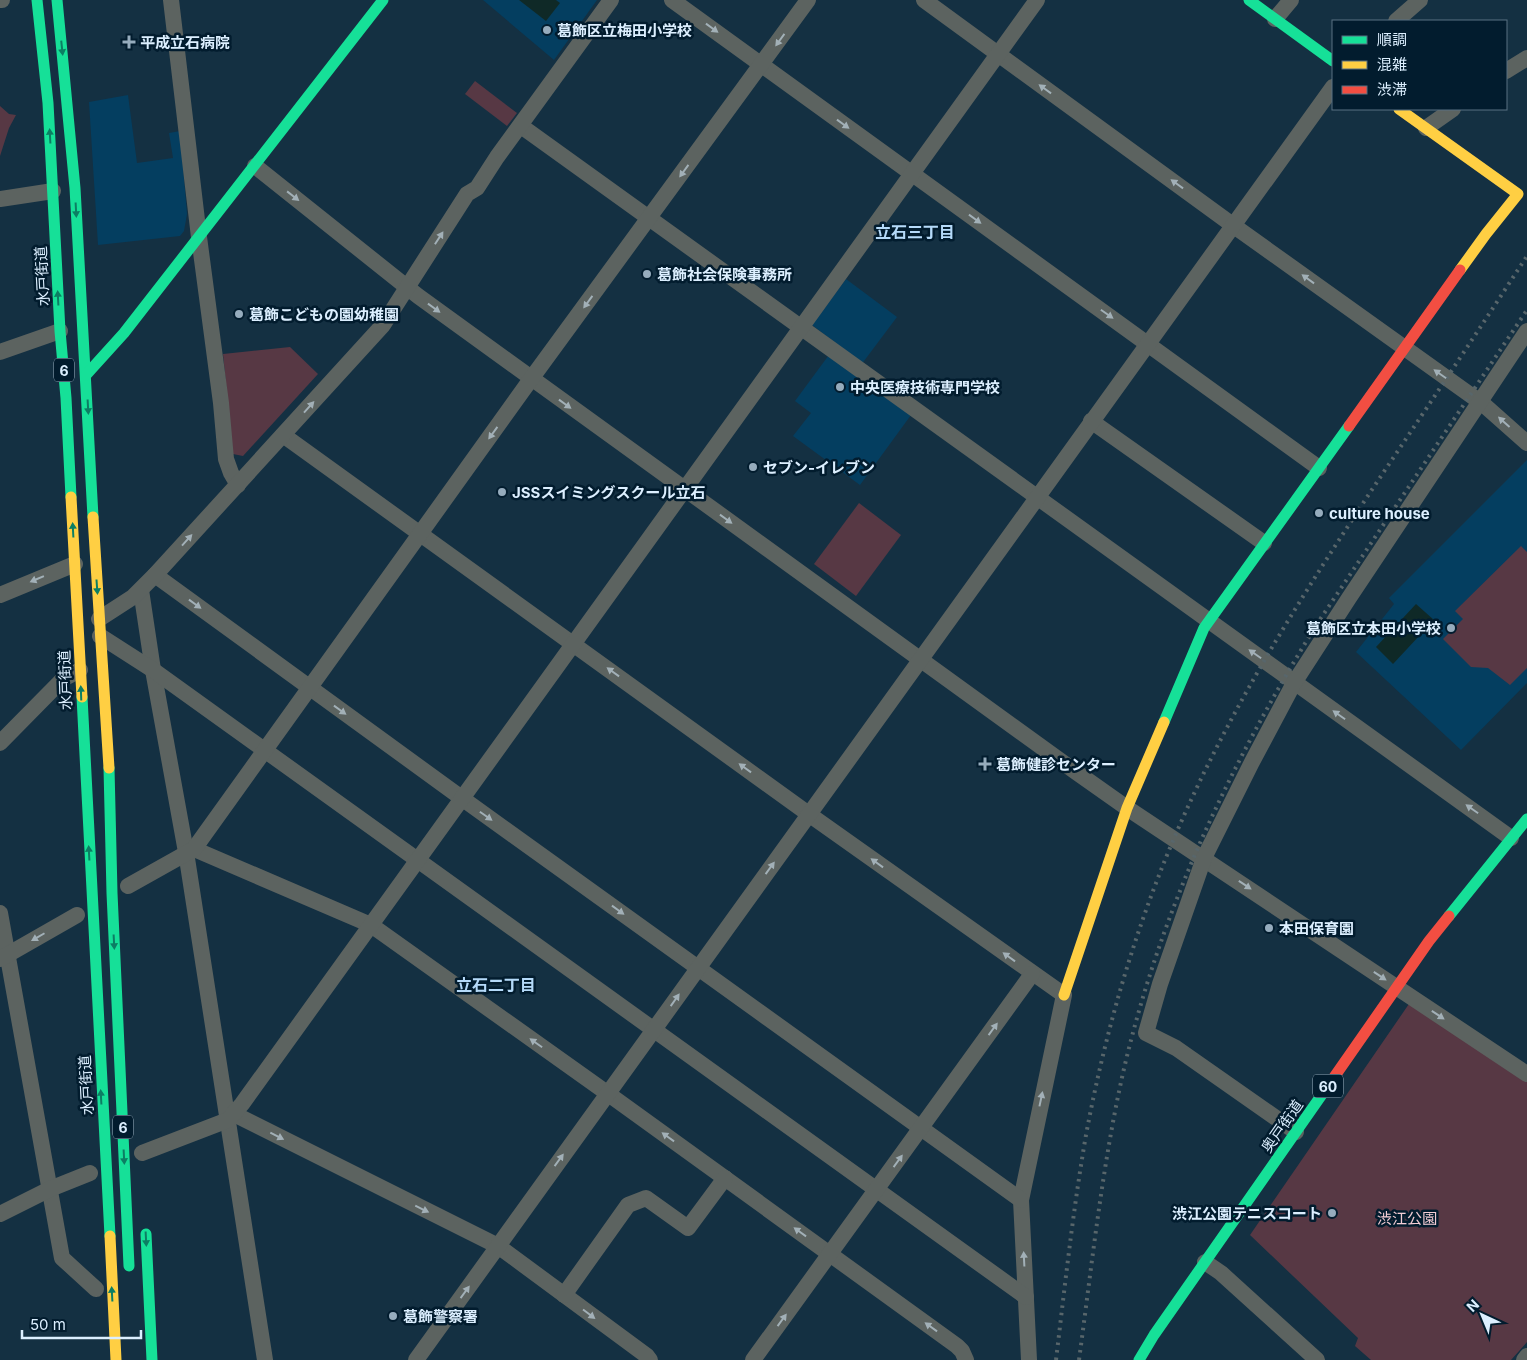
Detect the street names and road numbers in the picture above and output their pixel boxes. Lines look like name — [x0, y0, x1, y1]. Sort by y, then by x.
street label: 水戸街道 — [31, 246, 53, 306]
road number: 6 — [54, 358, 74, 382]
street label: 水戸街道 — [54, 650, 76, 710]
street label: 水戸街道 — [75, 1055, 97, 1115]
road number: 60 — [1313, 1074, 1343, 1098]
street label: 奥戸街道 — [1257, 1096, 1307, 1156]
road number: 6 — [113, 1116, 133, 1138]

